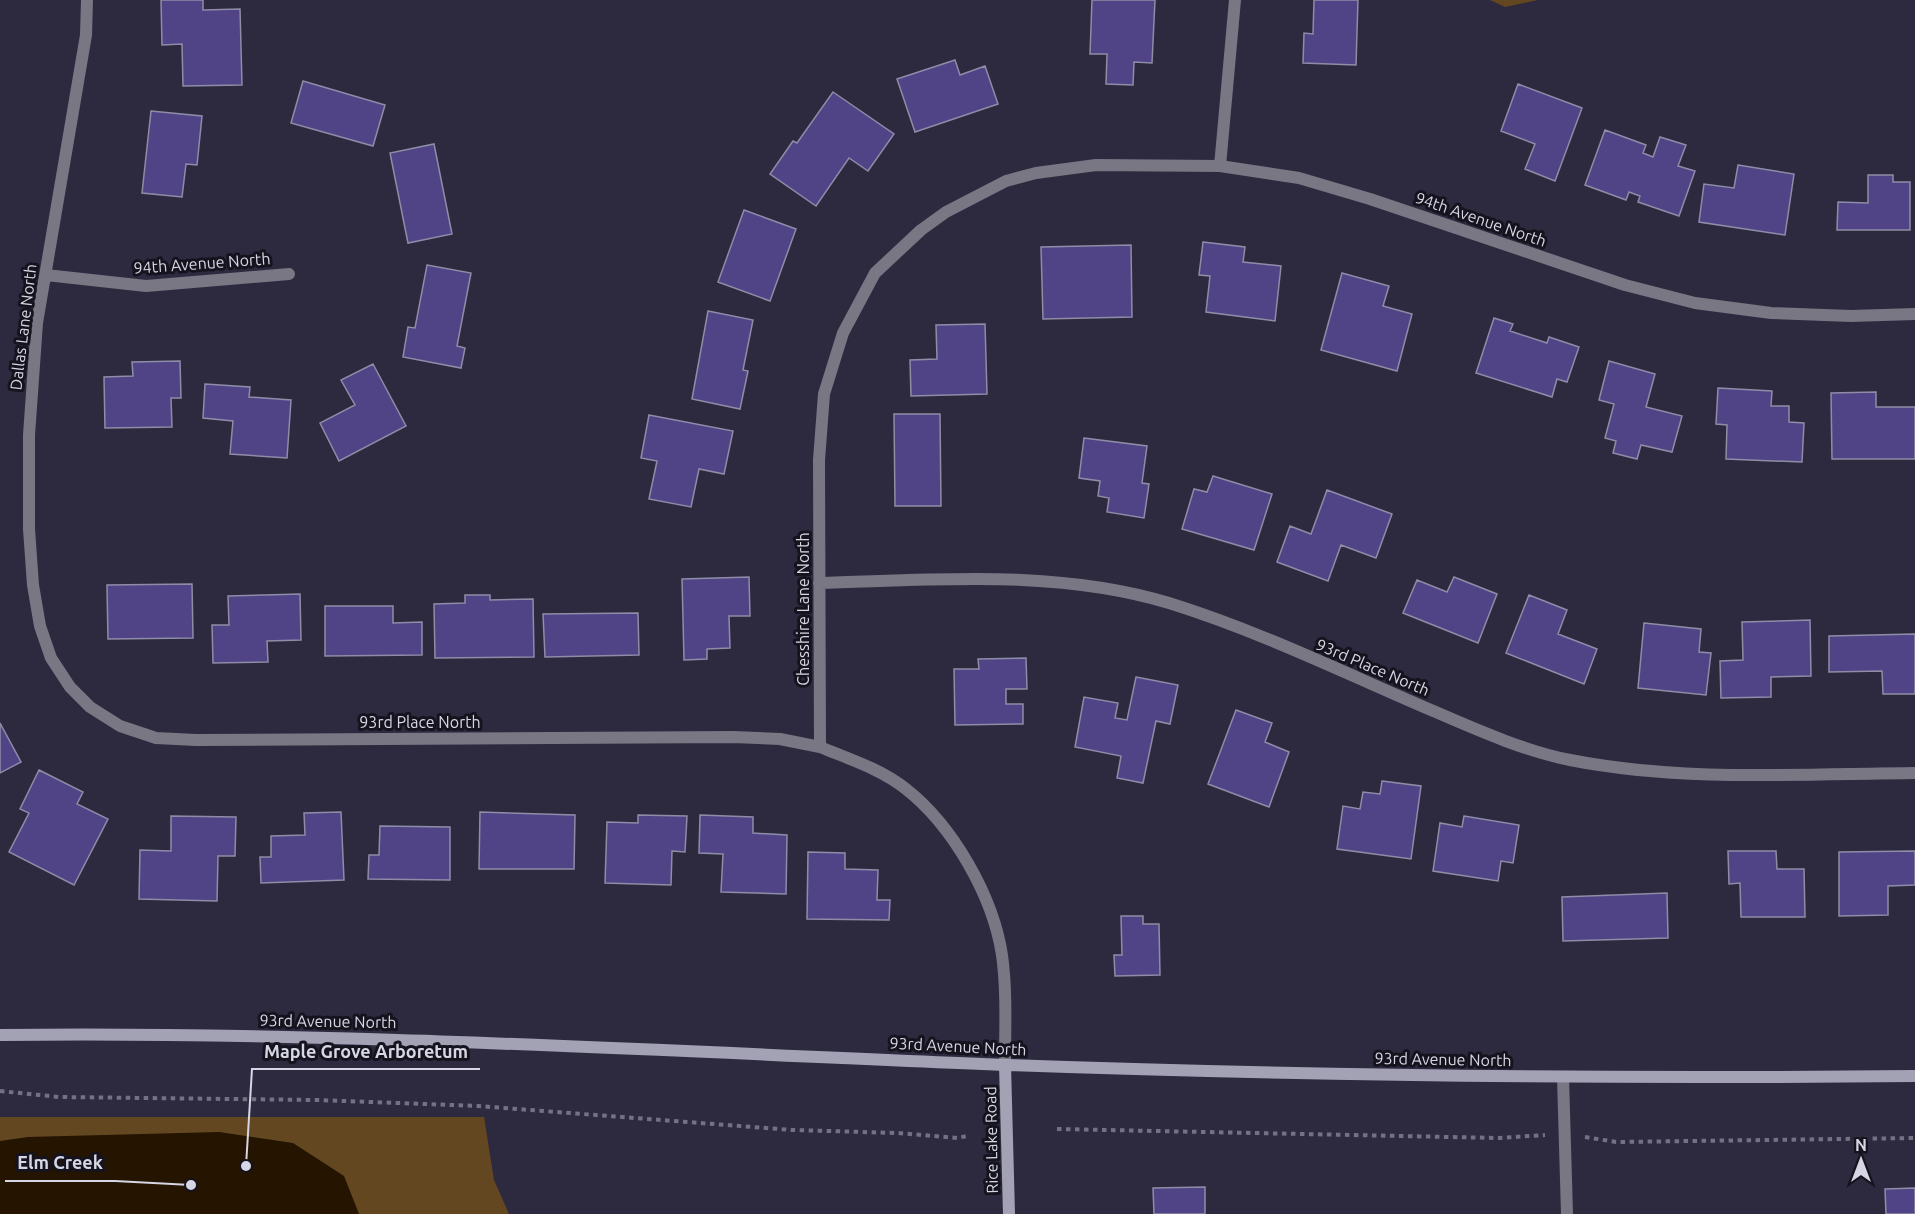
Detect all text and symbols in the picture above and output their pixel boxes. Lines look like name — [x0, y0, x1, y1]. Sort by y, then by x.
street label: 94th Avenue North — [1413, 188, 1549, 250]
street label: 94th Avenue North — [133, 249, 271, 277]
street label: Dallas Lane North — [6, 263, 40, 391]
street label: Chesshire Lane North — [794, 532, 812, 686]
street label: 93rd Place North — [1314, 635, 1432, 699]
street label: 93rd Place North — [359, 713, 481, 731]
street label: 93rd Avenue North — [259, 1011, 397, 1031]
callout: Maple Grove Arboretum — [252, 1033, 480, 1069]
street label: 93rd Avenue North — [889, 1033, 1027, 1059]
text: Maple Grove Arboretum — [264, 1041, 468, 1061]
street label: 93rd Avenue North — [1374, 1049, 1512, 1069]
street label: Rice Lake Road — [981, 1086, 1001, 1194]
north arrow — [1831, 1130, 1891, 1190]
text: N — [1855, 1136, 1867, 1154]
callout: Elm Creek — [5, 1145, 115, 1181]
text: Elm Creek — [17, 1152, 103, 1172]

